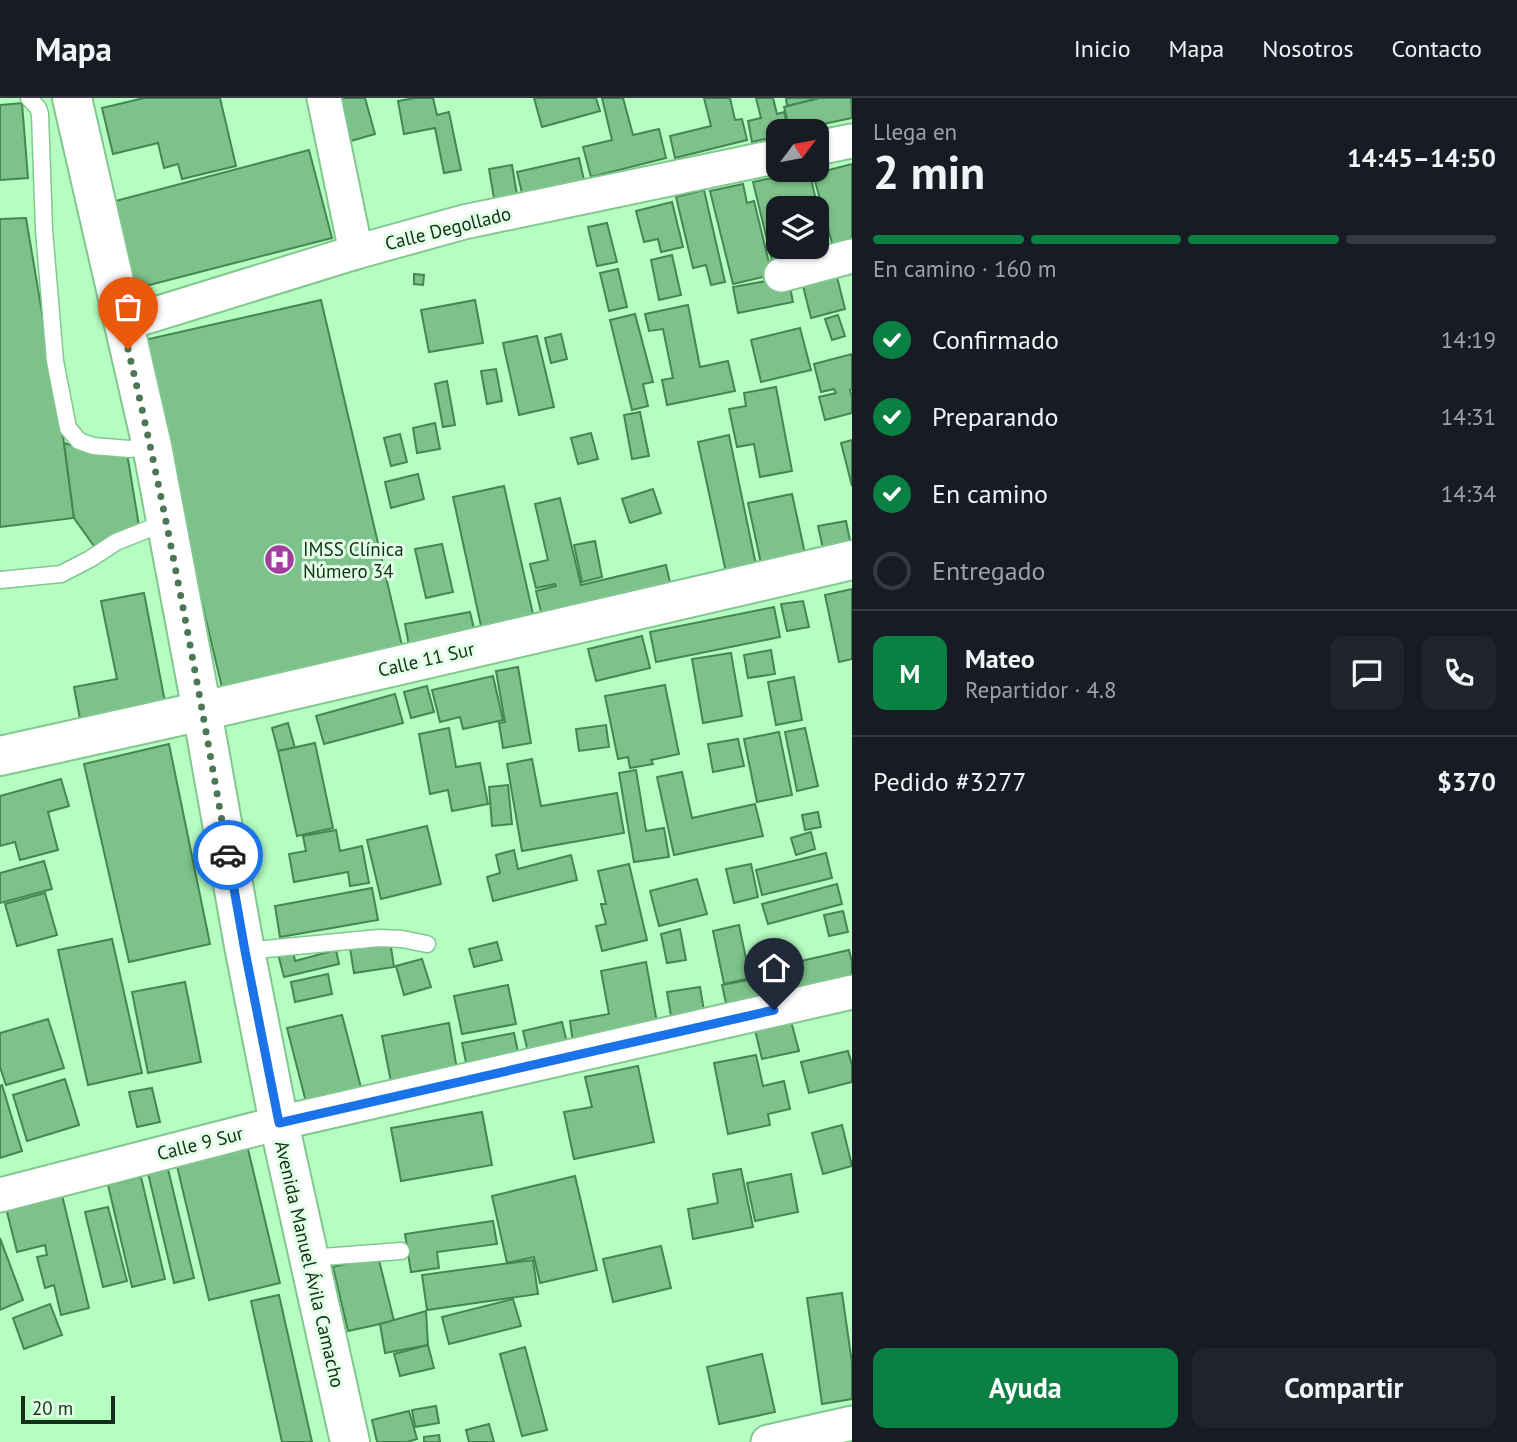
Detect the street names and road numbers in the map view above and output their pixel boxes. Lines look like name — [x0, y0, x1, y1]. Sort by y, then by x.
street label: Calle Degollado — [383, 201, 513, 255]
street label: Calle 11 Sur — [375, 636, 477, 682]
street label: Calle 9 Sur — [154, 1121, 246, 1165]
street label: Avenida Manuel Ávila Camacho — [270, 1138, 350, 1390]

